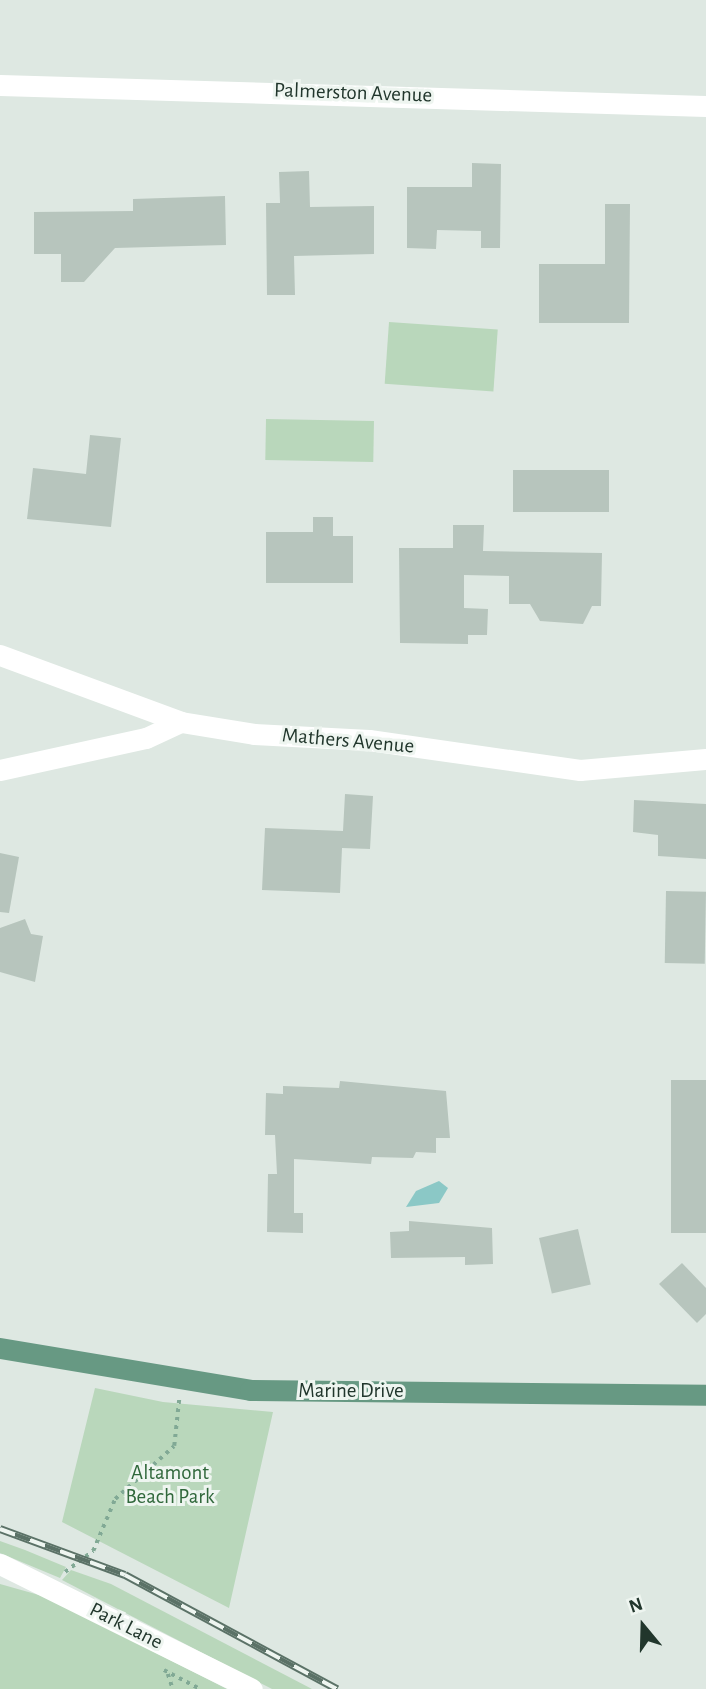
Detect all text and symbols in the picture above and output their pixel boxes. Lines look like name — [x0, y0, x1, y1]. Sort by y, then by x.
street label: Palmerston Avenue — [273, 78, 433, 108]
street label: Mathers Avenue — [281, 723, 415, 759]
street label: Marine Drive — [298, 1378, 404, 1404]
park label: Altamont Beach Park — [125, 1460, 215, 1510]
north arrow — [608, 1591, 678, 1661]
text: N — [627, 1595, 645, 1617]
street label: Park Lane — [85, 1597, 167, 1655]

